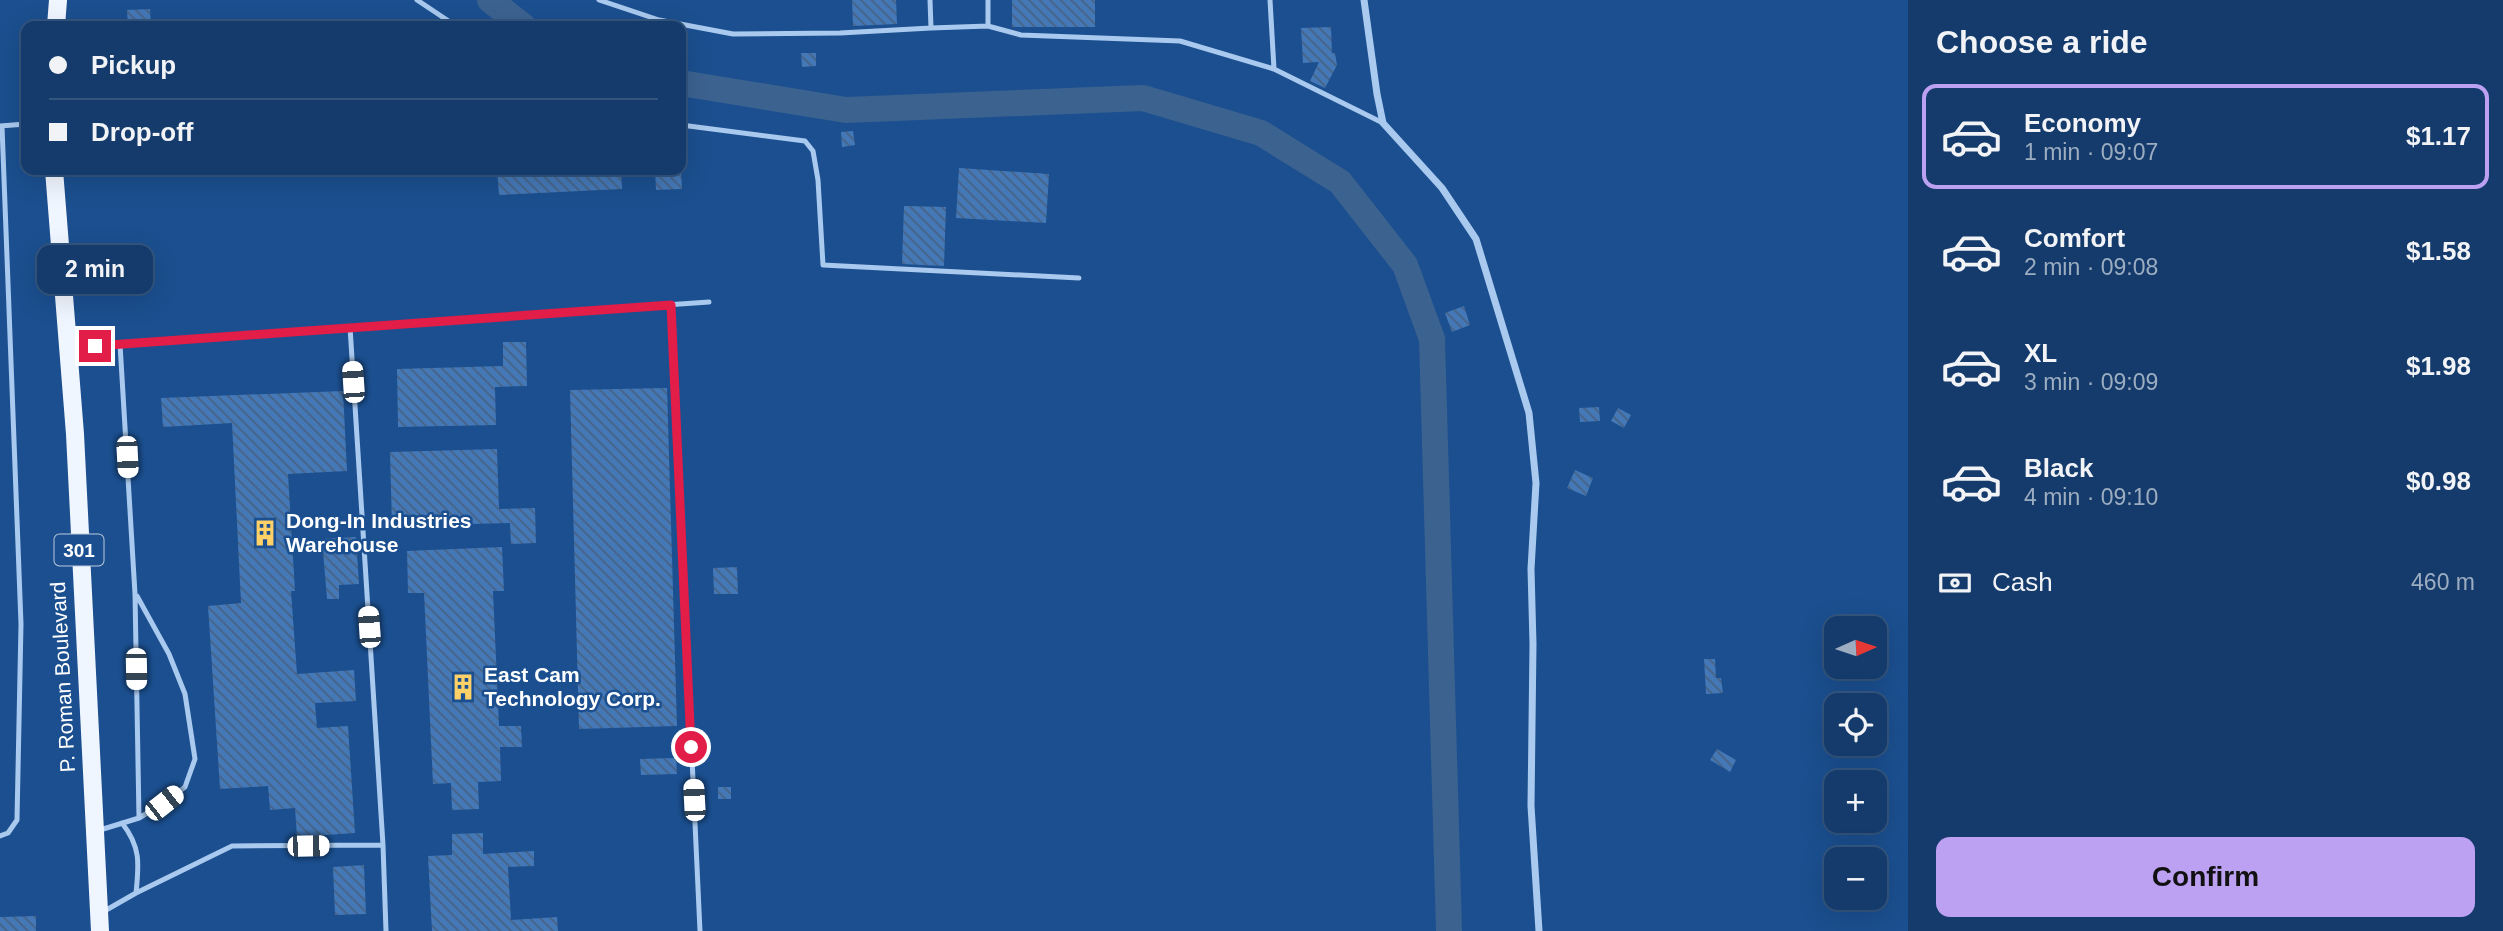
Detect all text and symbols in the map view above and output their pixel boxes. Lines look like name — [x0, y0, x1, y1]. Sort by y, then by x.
text: Choose a ride — [1936, 24, 2148, 60]
text: Pickup — [91, 50, 176, 80]
icon: car — [1940, 105, 2003, 168]
text: Economy — [2024, 108, 2141, 138]
text: Drop-off — [91, 117, 194, 147]
text: $1.17 — [2406, 121, 2471, 151]
text: 1 min · 09:07 — [2024, 139, 2158, 165]
icon: car — [1940, 220, 2003, 283]
text: Comfort — [2024, 223, 2125, 253]
text: $1.58 — [2406, 236, 2471, 266]
callout: 2 min — [37, 244, 153, 294]
text: 2 min · 09:08 — [2024, 254, 2158, 280]
text: 2 min — [65, 256, 125, 282]
route end — [79, 330, 111, 362]
icon: car — [1940, 335, 2003, 398]
text: XL — [2024, 338, 2057, 368]
text: $1.98 — [2406, 351, 2471, 381]
car — [342, 360, 365, 404]
text: 3 min · 09:09 — [2024, 369, 2158, 395]
car — [116, 435, 139, 479]
icon: car — [1940, 450, 2003, 513]
text: Black — [2024, 453, 2093, 483]
text: $0.98 — [2406, 466, 2471, 496]
text: 4 min · 09:10 — [2024, 484, 2158, 510]
place label: Dong-In Industries Warehouse — [286, 509, 472, 556]
building icon: Dong-In Industries Warehouse — [250, 518, 280, 548]
road number: 301 — [55, 534, 104, 566]
icon: cash — [1936, 564, 1974, 602]
text: Cash — [1992, 567, 2053, 597]
text: 460 m — [2411, 569, 2475, 595]
street label: P. Roman Boulevard — [46, 581, 79, 773]
car — [358, 605, 381, 649]
north arrow — [1824, 616, 1886, 679]
map controls — [1824, 616, 1887, 910]
car — [126, 648, 147, 690]
place label: East Cam Technology Corp. — [484, 663, 661, 710]
building icon: East Cam Technology Corp. — [448, 672, 478, 702]
button: locate — [1824, 693, 1887, 756]
route start — [675, 731, 707, 763]
button: + — [1824, 770, 1887, 833]
car — [683, 778, 706, 822]
car — [141, 782, 188, 824]
car — [287, 835, 330, 857]
button: Confirm — [1936, 837, 2475, 917]
button: − — [1824, 847, 1887, 910]

